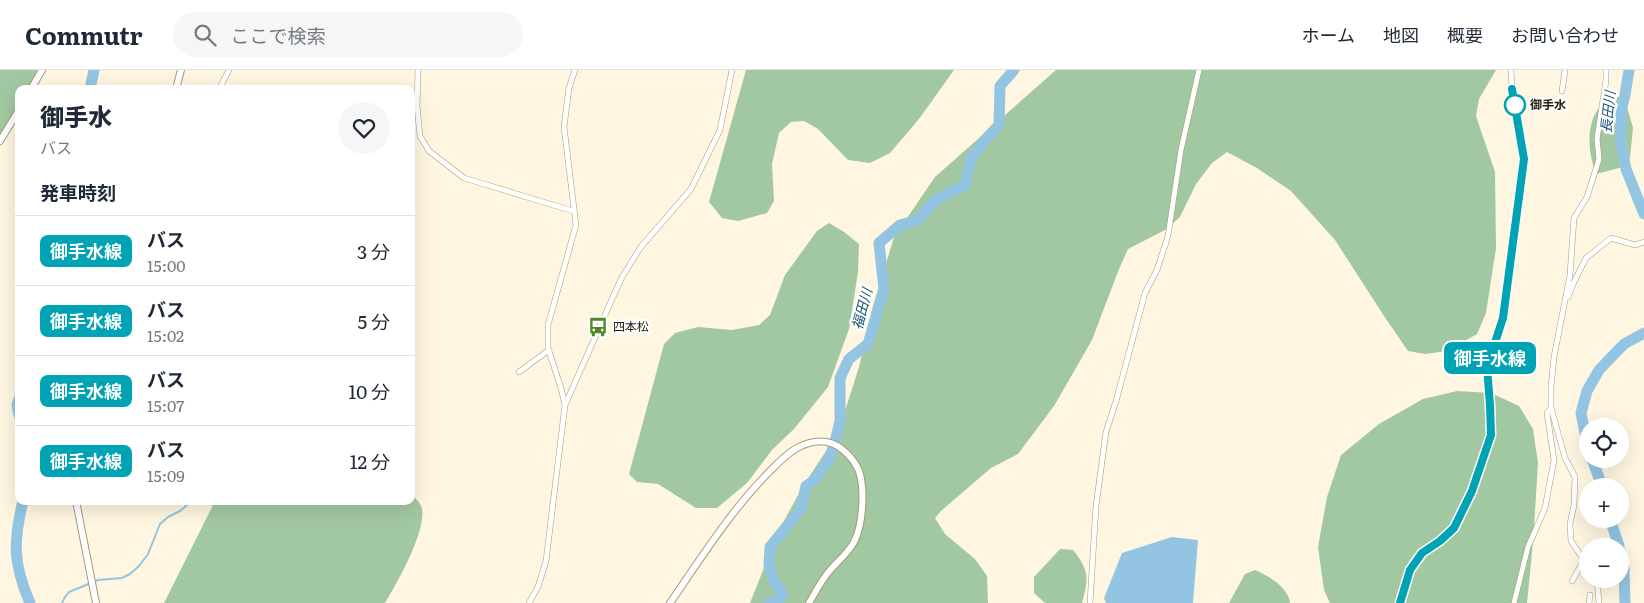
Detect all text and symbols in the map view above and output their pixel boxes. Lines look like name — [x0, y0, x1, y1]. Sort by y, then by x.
search box — [173, 12, 523, 57]
text: Commutr — [25, 17, 143, 52]
icon: search — [191, 21, 219, 49]
text: ここで検索 — [231, 21, 326, 49]
text: ホーム — [1302, 21, 1355, 48]
text: 地図 — [1383, 21, 1419, 48]
text: 概要 — [1447, 21, 1483, 48]
text: お問い合わせ — [1511, 21, 1619, 48]
water label: 長田川 — [1595, 88, 1619, 134]
marker: 御手水 — [1504, 94, 1526, 116]
place label: 御手水 — [1530, 95, 1566, 113]
text: 御手水 — [40, 98, 112, 133]
button: heart — [338, 102, 390, 154]
text: バス — [40, 135, 72, 159]
text: 発車時刻 — [40, 178, 116, 206]
text: バス — [147, 225, 185, 253]
text: 御手水線 — [50, 237, 122, 264]
text: 3 分 — [357, 237, 390, 265]
text: 15:00 — [147, 253, 185, 277]
water label: 福田川 — [846, 284, 877, 332]
text: バス — [147, 295, 185, 323]
text: 御手水線 — [50, 307, 122, 334]
text: 5 分 — [358, 307, 390, 335]
bus stop icon: 四本松 — [587, 316, 609, 338]
place label: 四本松 — [613, 317, 649, 335]
text: 15:02 — [147, 323, 184, 347]
line badge: 御手水線 — [1455, 342, 1525, 374]
text: 御手水線 — [1454, 344, 1526, 371]
text: バス — [147, 365, 185, 393]
text: 御手水線 — [50, 377, 122, 404]
text: 10 分 — [348, 377, 390, 405]
text: 15:07 — [147, 393, 184, 417]
map controls — [1579, 418, 1629, 588]
button: locate — [1579, 418, 1629, 468]
text: バス — [147, 435, 185, 463]
text: 御手水線 — [50, 447, 122, 474]
text: 12 分 — [350, 447, 390, 475]
text: 15:09 — [147, 463, 185, 487]
button: + — [1579, 478, 1629, 528]
button: − — [1579, 538, 1629, 588]

